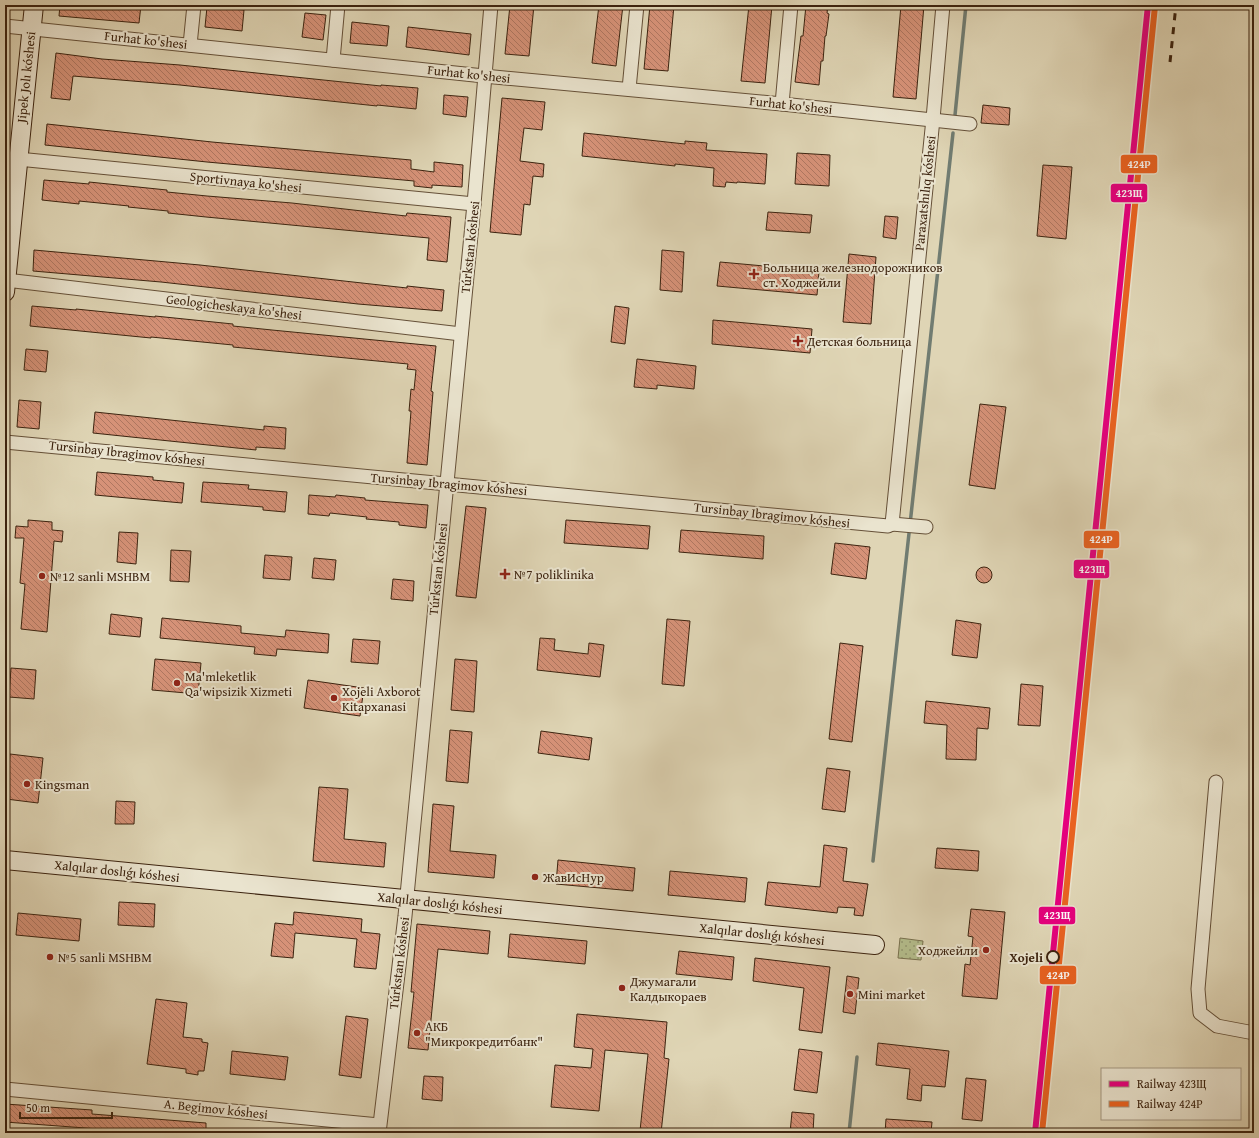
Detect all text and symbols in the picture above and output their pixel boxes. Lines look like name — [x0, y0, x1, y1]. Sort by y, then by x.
street label: Furhat ko'shesi — [104, 26, 189, 54]
street label: Jipek Jolı kóshesi — [12, 30, 40, 126]
street label: Furhat ko'shesi — [427, 60, 512, 88]
street label: Furhat ko'shesi — [749, 91, 834, 119]
street label: Paraxatshılıq kóshesi — [910, 134, 941, 251]
line badge: 424Р — [1120, 154, 1158, 174]
text: 424Р — [1127, 156, 1151, 172]
street label: Sportivnaya ko'shesi — [189, 167, 303, 197]
line badge: 423Щ — [1110, 183, 1148, 203]
text: 423Щ — [1116, 185, 1143, 201]
street label: Túrkstan kóshesi — [456, 199, 484, 294]
place label: Больница железнодорожников ст. Ходжейли — [763, 258, 943, 292]
marker: Больница железнодорожников ст. Ходжейли — [748, 268, 760, 280]
street label: Geologicheskaya ko'shesi — [165, 289, 303, 325]
place label: Детская больница — [806, 332, 912, 351]
marker: Детская больница — [792, 335, 804, 347]
street label: Tursinbay Ibragimov kóshesi — [48, 435, 206, 471]
street label: Tursinbay Ibragimov kóshesi — [370, 468, 528, 500]
street label: Tursinbay Ibragimov kóshesi — [693, 497, 851, 533]
street label: Túrkstan kóshesi — [424, 521, 452, 616]
line badge: 424Р — [1083, 530, 1120, 549]
text: 424Р — [1089, 531, 1113, 547]
line badge: 423Щ — [1073, 559, 1110, 579]
text: 423Щ — [1079, 561, 1106, 577]
place label: №7 poliklinika — [514, 565, 595, 584]
place label: №12 sanli MSHBM — [50, 567, 150, 586]
marker: №7 poliklinika — [499, 568, 511, 580]
marker: №12 sanli MSHBM — [37, 571, 47, 581]
place label: Ma'mleketlik Qa'wipsizik Xizmeti — [185, 667, 293, 701]
marker: Ma'mleketlik Qa'wipsizik Xizmeti — [172, 678, 182, 688]
place label: Xojeli Axborot Kitapxanasi — [342, 682, 421, 716]
marker: Xojeli Axborot Kitapxanasi — [329, 693, 339, 703]
place label: Kingsman — [35, 775, 90, 794]
marker: Kingsman — [22, 779, 32, 789]
street label: Xalqılar doslıǵı kóshesi — [53, 855, 181, 887]
place label: ЖавИсНур — [542, 868, 604, 887]
marker: ЖавИсНур — [530, 872, 540, 882]
street label: Xalqılar doslıǵı kóshesi — [376, 887, 504, 919]
line badge: 423Щ — [1038, 906, 1076, 925]
text: 423Щ — [1044, 907, 1071, 923]
street label: Túrkstan kóshesi — [384, 915, 414, 1010]
street label: Xalqılar doslıǵı kóshesi — [698, 918, 826, 950]
place label: Ходжейли — [918, 941, 978, 960]
marker: Ходжейли — [981, 945, 991, 955]
place label: №5 sanli MSHBM — [58, 948, 152, 967]
place label: Xojeli — [1010, 948, 1043, 967]
marker: Xojeli — [1046, 950, 1060, 964]
marker: №5 sanli MSHBM — [45, 952, 55, 962]
line badge: 424Р — [1039, 965, 1077, 985]
text: 424Р — [1046, 967, 1070, 983]
place label: Джумагали Калдыкораев — [629, 972, 707, 1006]
marker: Джумагали Калдыкораев — [617, 983, 627, 993]
place label: Mini market — [858, 985, 926, 1004]
marker: Mini market — [845, 989, 855, 999]
place label: АКБ "Микрокредитбанк" — [425, 1017, 543, 1051]
marker: АКБ "Микрокредитбанк" — [412, 1028, 422, 1038]
legend — [1101, 1068, 1241, 1120]
text: Railway 423Щ — [1137, 1075, 1206, 1092]
scale bar — [20, 1094, 112, 1120]
street label: A. Begimov kóshesi — [163, 1094, 269, 1124]
text: Railway 424Р — [1137, 1095, 1203, 1112]
text: 50 m — [26, 1099, 50, 1116]

